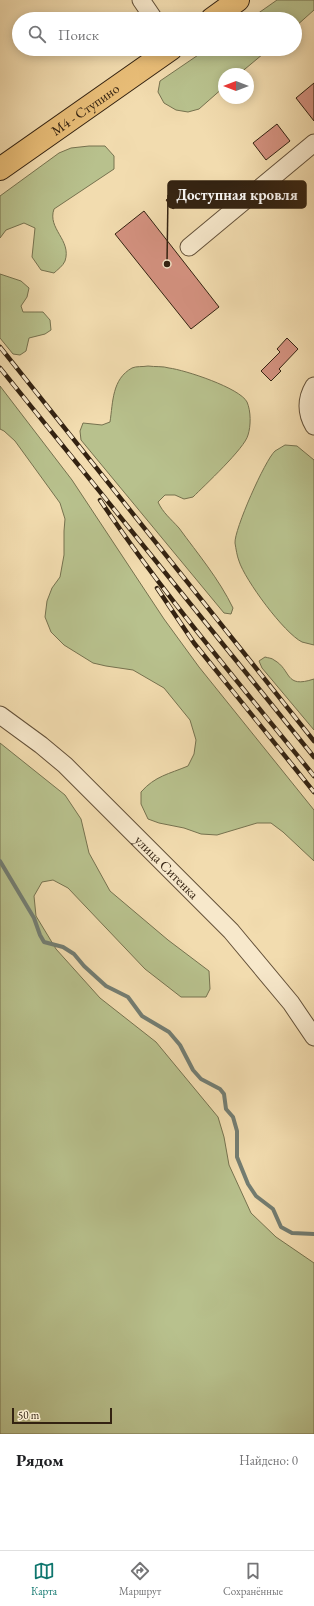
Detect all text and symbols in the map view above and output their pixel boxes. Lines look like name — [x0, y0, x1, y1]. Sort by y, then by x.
search box — [12, 12, 302, 56]
icon: search — [26, 23, 48, 45]
text: Поиск — [58, 25, 99, 44]
north arrow — [218, 68, 254, 104]
street label: М4 - Ступино — [47, 79, 123, 139]
callout: Доступная кровля — [168, 181, 306, 208]
text: Доступная кровля — [176, 185, 298, 204]
street label: улица Ситенка — [131, 831, 203, 903]
scale bar — [12, 1406, 112, 1425]
text: 50 m — [18, 1408, 39, 1422]
text: Рядом — [16, 1449, 64, 1471]
text: Найдено: 0 — [239, 1452, 298, 1469]
tab: Карта — [31, 1560, 57, 1598]
tab: Маршрут — [119, 1560, 161, 1598]
tab: Сохранённые — [223, 1560, 283, 1598]

